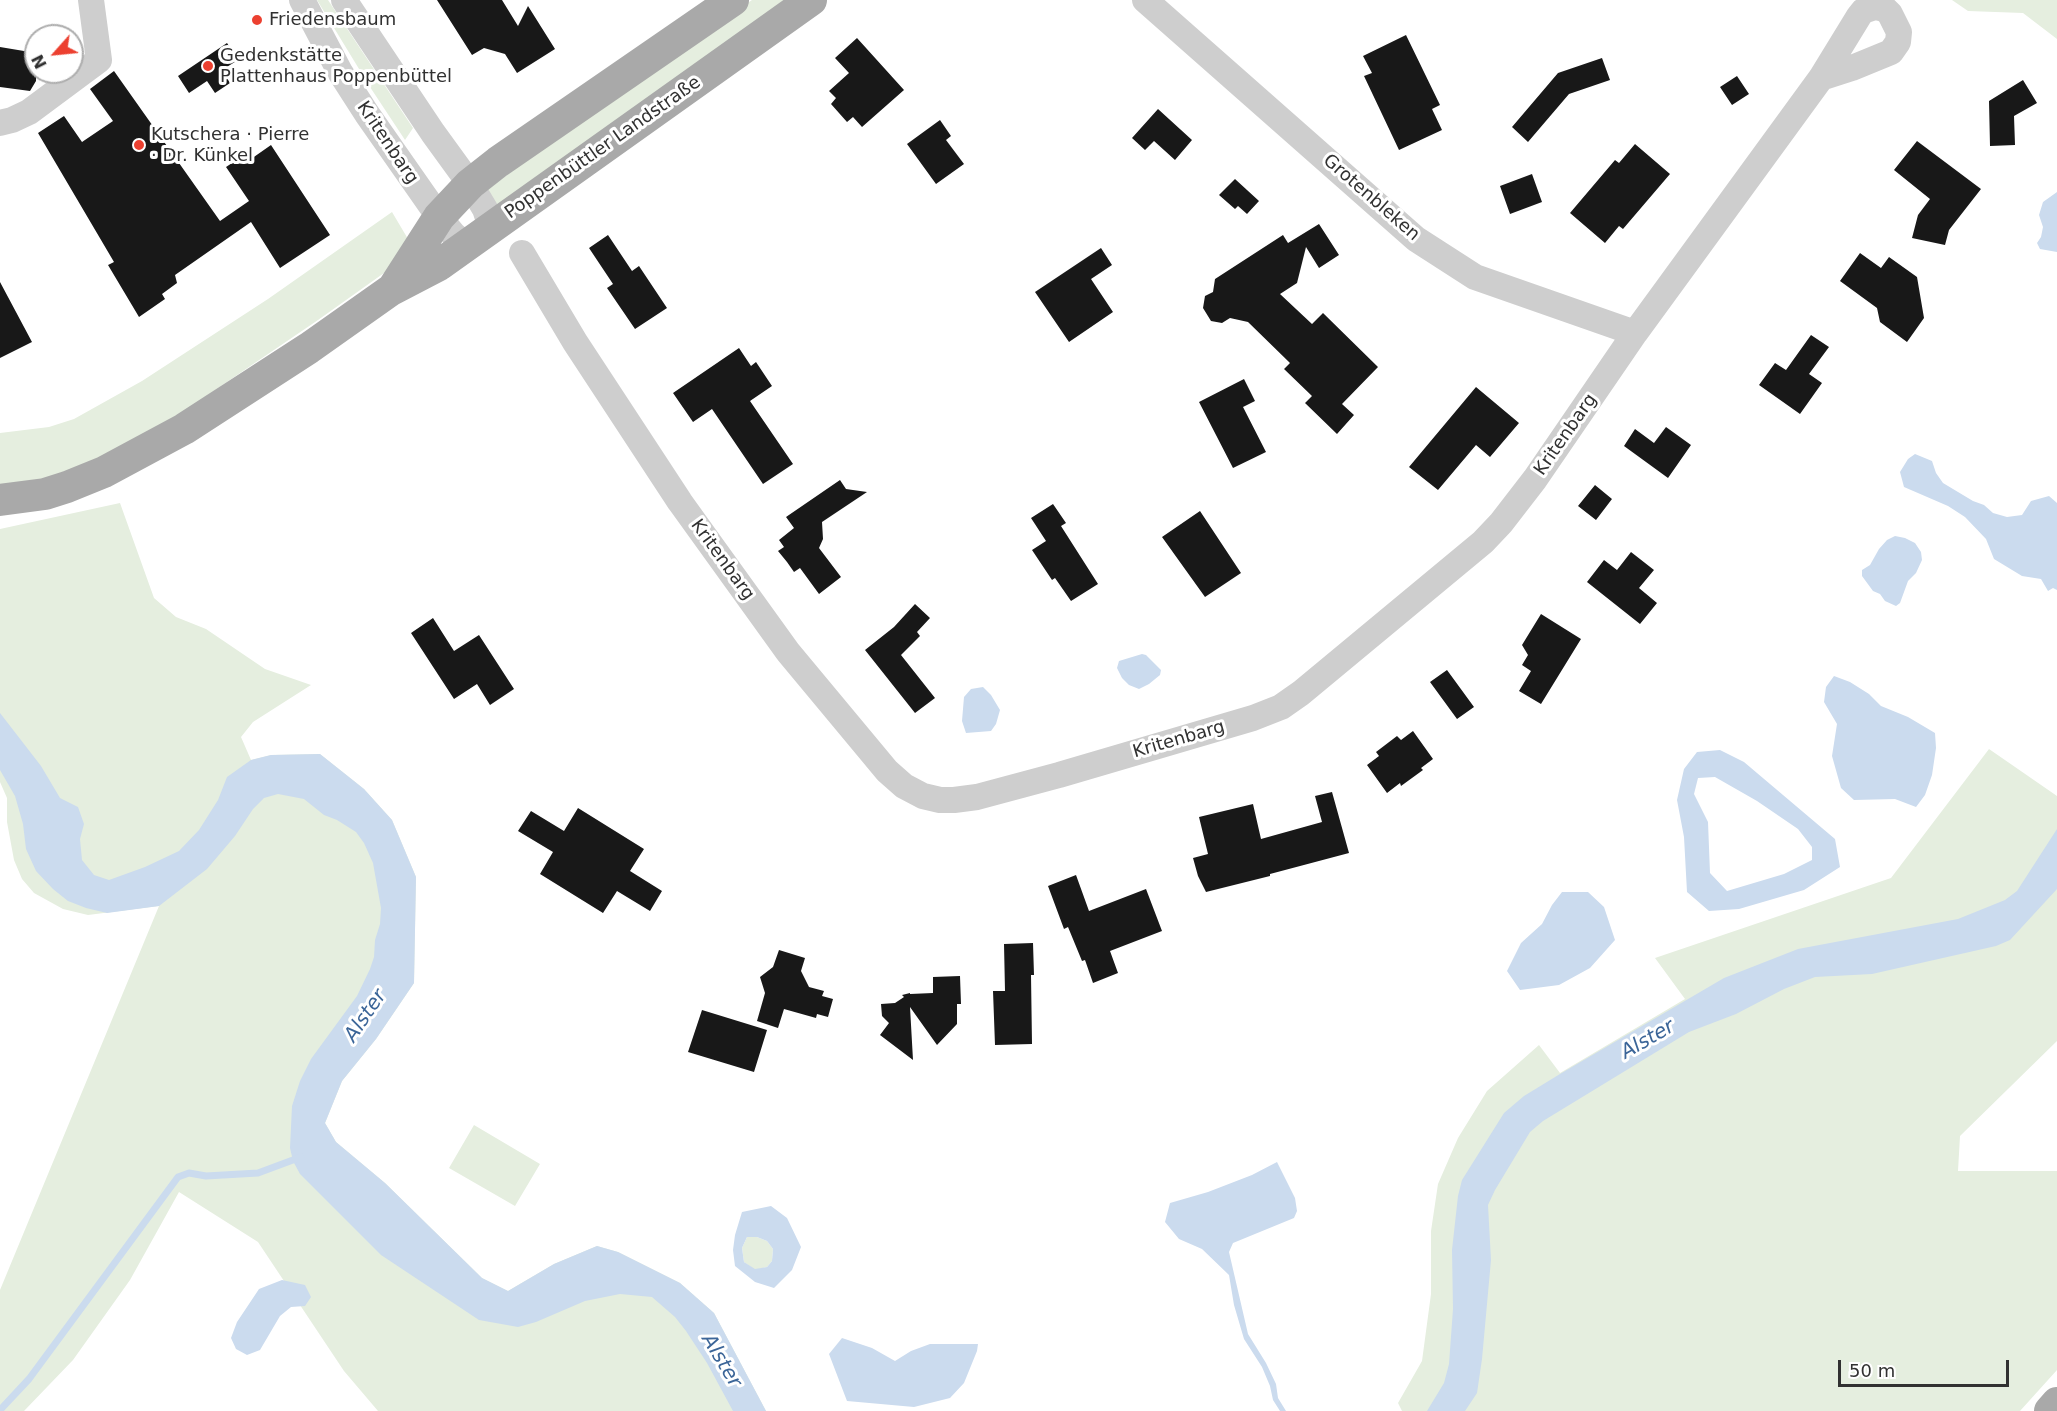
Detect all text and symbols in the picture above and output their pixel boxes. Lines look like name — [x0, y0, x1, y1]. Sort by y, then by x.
place label: Friedensbaum — [269, 9, 396, 31]
marker: Friedensbaum — [250, 13, 264, 27]
north arrow — [24, 24, 84, 84]
place label: Gedenkstätte Plattenhaus Poppenbüttel — [220, 45, 452, 88]
text: N — [28, 51, 51, 72]
marker: Gedenkstätte Plattenhaus Poppenbüttel — [201, 59, 215, 73]
street label: Poppenbüttler Landstraße — [501, 72, 705, 224]
street label: Kritenbarg — [352, 98, 422, 188]
place label: Kutschera · Pierre · Dr. Künkel — [151, 124, 309, 166]
marker: Kutschera · Pierre · Dr. Künkel — [132, 138, 146, 152]
street label: Grotenbleken — [1318, 150, 1424, 246]
street label: Kritenbarg — [1530, 390, 1602, 480]
street label: Kritenbarg — [685, 515, 759, 605]
street label: Kritenbarg — [1131, 717, 1227, 763]
water label: Alster — [340, 985, 392, 1047]
water label: Alster — [1617, 1015, 1679, 1065]
water label: Alster — [696, 1330, 746, 1392]
scale bar — [1841, 1348, 2012, 1386]
text: 50 m — [1849, 1360, 1895, 1381]

